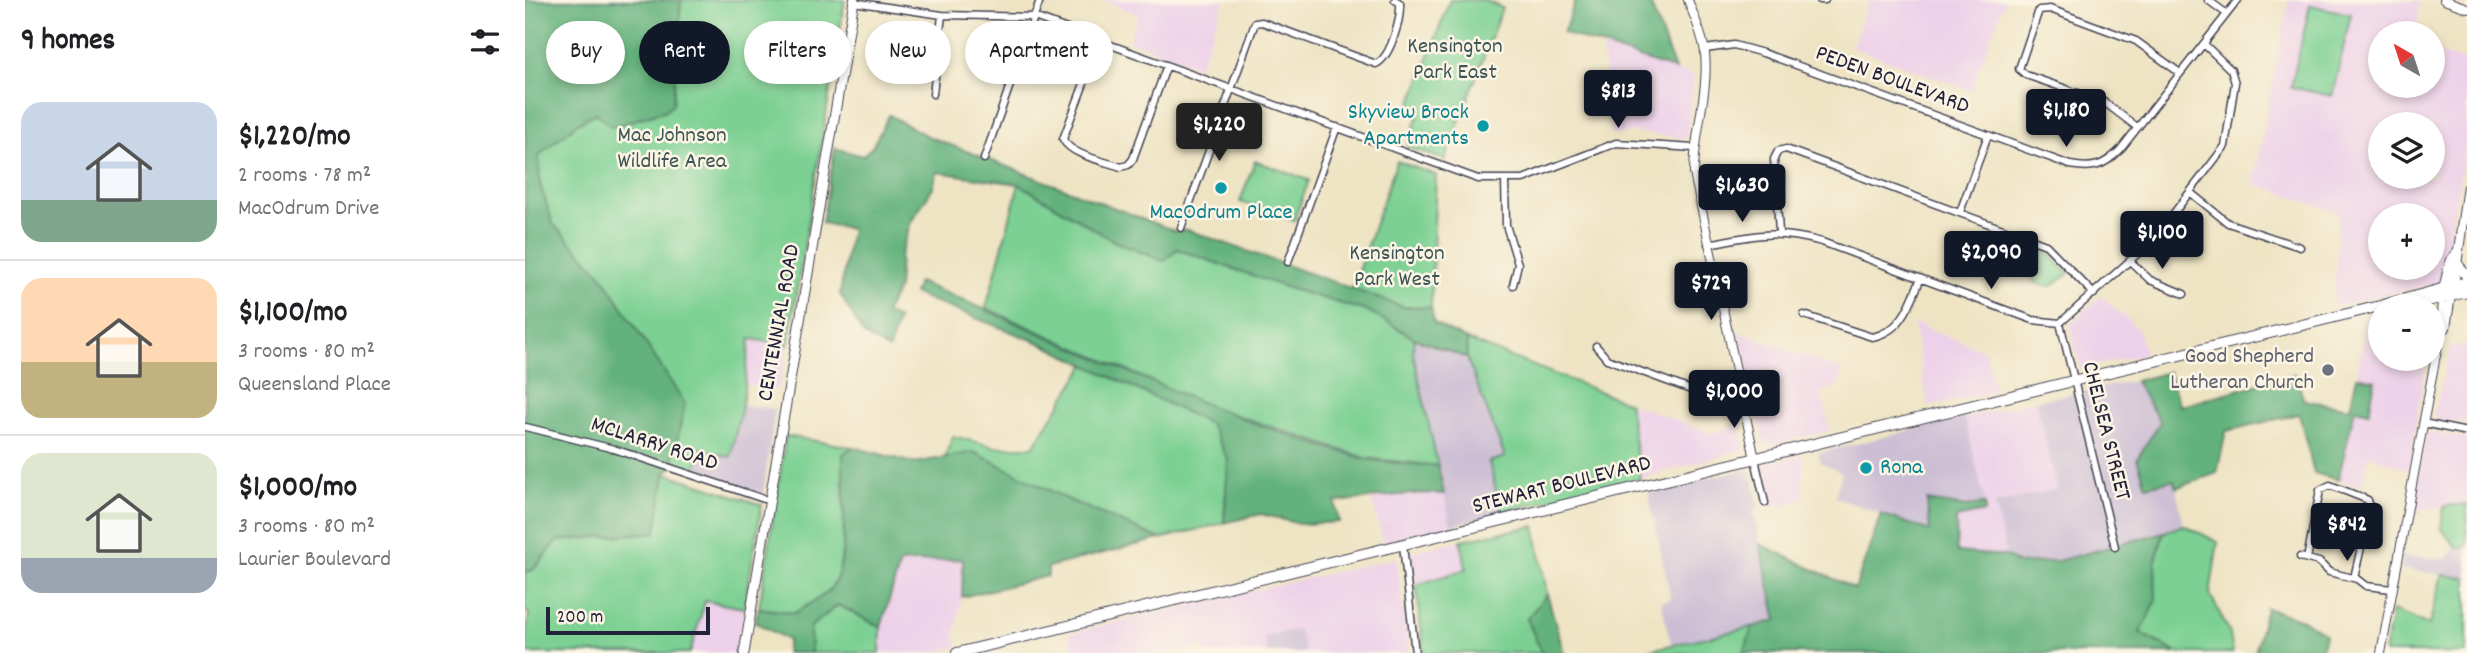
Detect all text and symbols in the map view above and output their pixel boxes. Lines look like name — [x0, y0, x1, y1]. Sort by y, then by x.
text: 9 homes — [21, 21, 115, 64]
chip: Buy — [546, 21, 625, 84]
chip: Rent — [639, 21, 730, 84]
chip: Filters — [744, 21, 851, 84]
chip: New — [865, 21, 951, 84]
chip: Apartment — [965, 21, 1113, 84]
north arrow — [2368, 21, 2445, 98]
map controls — [2368, 21, 2445, 371]
icon: filters — [466, 23, 504, 61]
park label: Kensington Park East — [1407, 31, 1503, 90]
street label: PEDEN BOULEVARD — [1810, 38, 1974, 124]
pin: $813 — [1577, 71, 1659, 130]
text: $813 — [1600, 76, 1636, 109]
pin: $1,180 — [2009, 90, 2123, 149]
text: $1,180 — [2042, 95, 2090, 128]
place label: Skyview Brock Apartments — [1348, 97, 1469, 156]
pin: $1,220 — [1162, 104, 1276, 163]
text: $1,220 — [1192, 109, 1246, 142]
button: layers — [2368, 112, 2445, 189]
text: $1,220/mo — [238, 117, 351, 160]
marker: Skyview Brock Apartments — [1475, 118, 1491, 134]
park label: Mac Johnson Wildlife Area — [617, 120, 728, 179]
icon: home — [77, 130, 161, 214]
text: 2 rooms · 78 m² — [238, 160, 371, 193]
pin: $1,630 — [1685, 164, 1799, 224]
text: $1,630 — [1714, 170, 1770, 203]
marker: MacOdrum Place — [1213, 180, 1229, 196]
text: MacOdrum Drive — [238, 193, 379, 226]
place label: MacOdrum Place — [1149, 197, 1293, 230]
button: + — [2368, 203, 2445, 280]
pin: $1,100 — [2105, 212, 2219, 271]
text: $1,100 — [2136, 217, 2188, 250]
pin: $2,090 — [1934, 232, 2048, 291]
text: $2,090 — [1960, 237, 2022, 270]
park label: Kensington Park West — [1349, 238, 1445, 297]
street label: CENTENNIAL ROAD — [750, 242, 810, 404]
pin: $729 — [1670, 262, 1752, 322]
text: $729 — [1690, 268, 1732, 301]
text: $1,100/mo — [238, 293, 347, 336]
button: − — [2368, 294, 2445, 371]
icon: home — [77, 306, 161, 390]
text: 3 rooms · 80 m² — [238, 336, 375, 369]
place label: Good Shepherd Lutheran Church — [2170, 341, 2314, 400]
street label: CHELSEA STREET — [2072, 358, 2138, 504]
marker: Good Shepherd Lutheran Church — [2320, 362, 2336, 378]
text: Queensland Place — [238, 369, 391, 402]
pin: $1,000 — [1677, 370, 1791, 430]
text: $1,000 — [1705, 376, 1763, 409]
street label: MCLARRY ROAD — [586, 409, 722, 481]
street label: STEWART BOULEVARD — [1469, 448, 1655, 524]
place label: Rona — [1880, 452, 1924, 485]
marker: Rona — [1858, 460, 1874, 476]
text: $1,000/mo — [238, 468, 357, 511]
icon: home — [77, 481, 161, 565]
pin: $842 — [2306, 504, 2388, 563]
text: $842 — [2327, 509, 2367, 542]
text: 3 rooms · 80 m² — [238, 511, 375, 544]
text: Laurier Boulevard — [238, 544, 391, 577]
scale bar — [546, 604, 711, 636]
text: 200 m — [557, 605, 603, 632]

